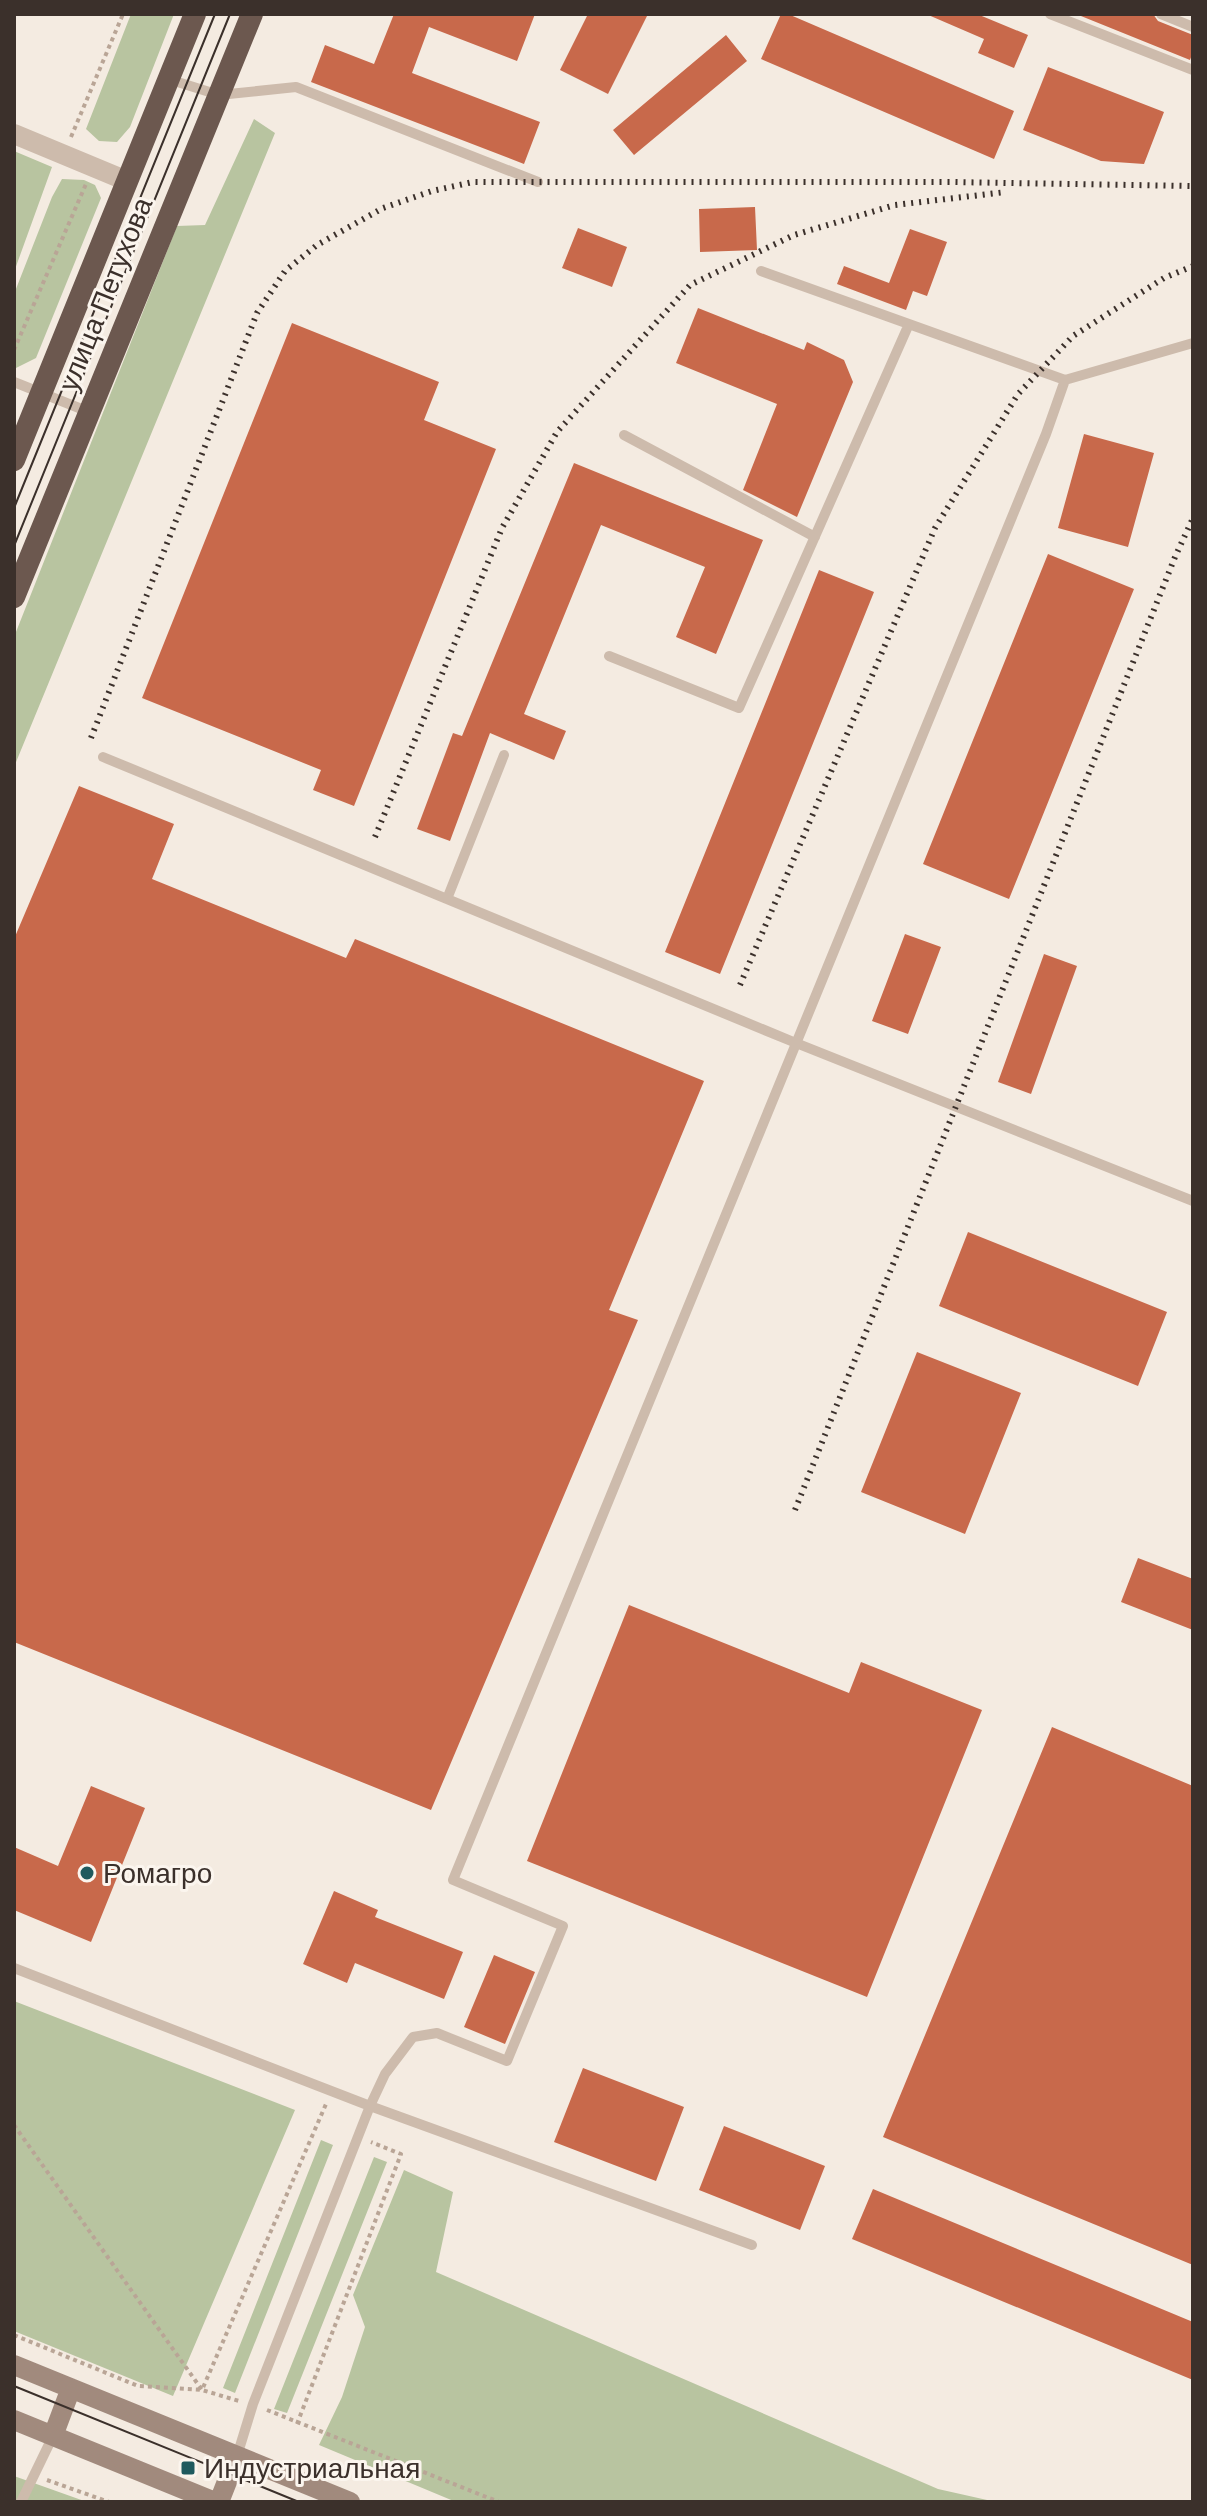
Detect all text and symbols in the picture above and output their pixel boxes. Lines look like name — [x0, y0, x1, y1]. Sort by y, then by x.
street label: улица Петухова — [52, 192, 159, 396]
place label: Ромагро — [103, 1858, 212, 1889]
marker: Ромагро — [78, 1864, 96, 1882]
place label: Индустриальная — [204, 2453, 420, 2484]
marker: Индустриальная — [179, 2459, 197, 2477]

